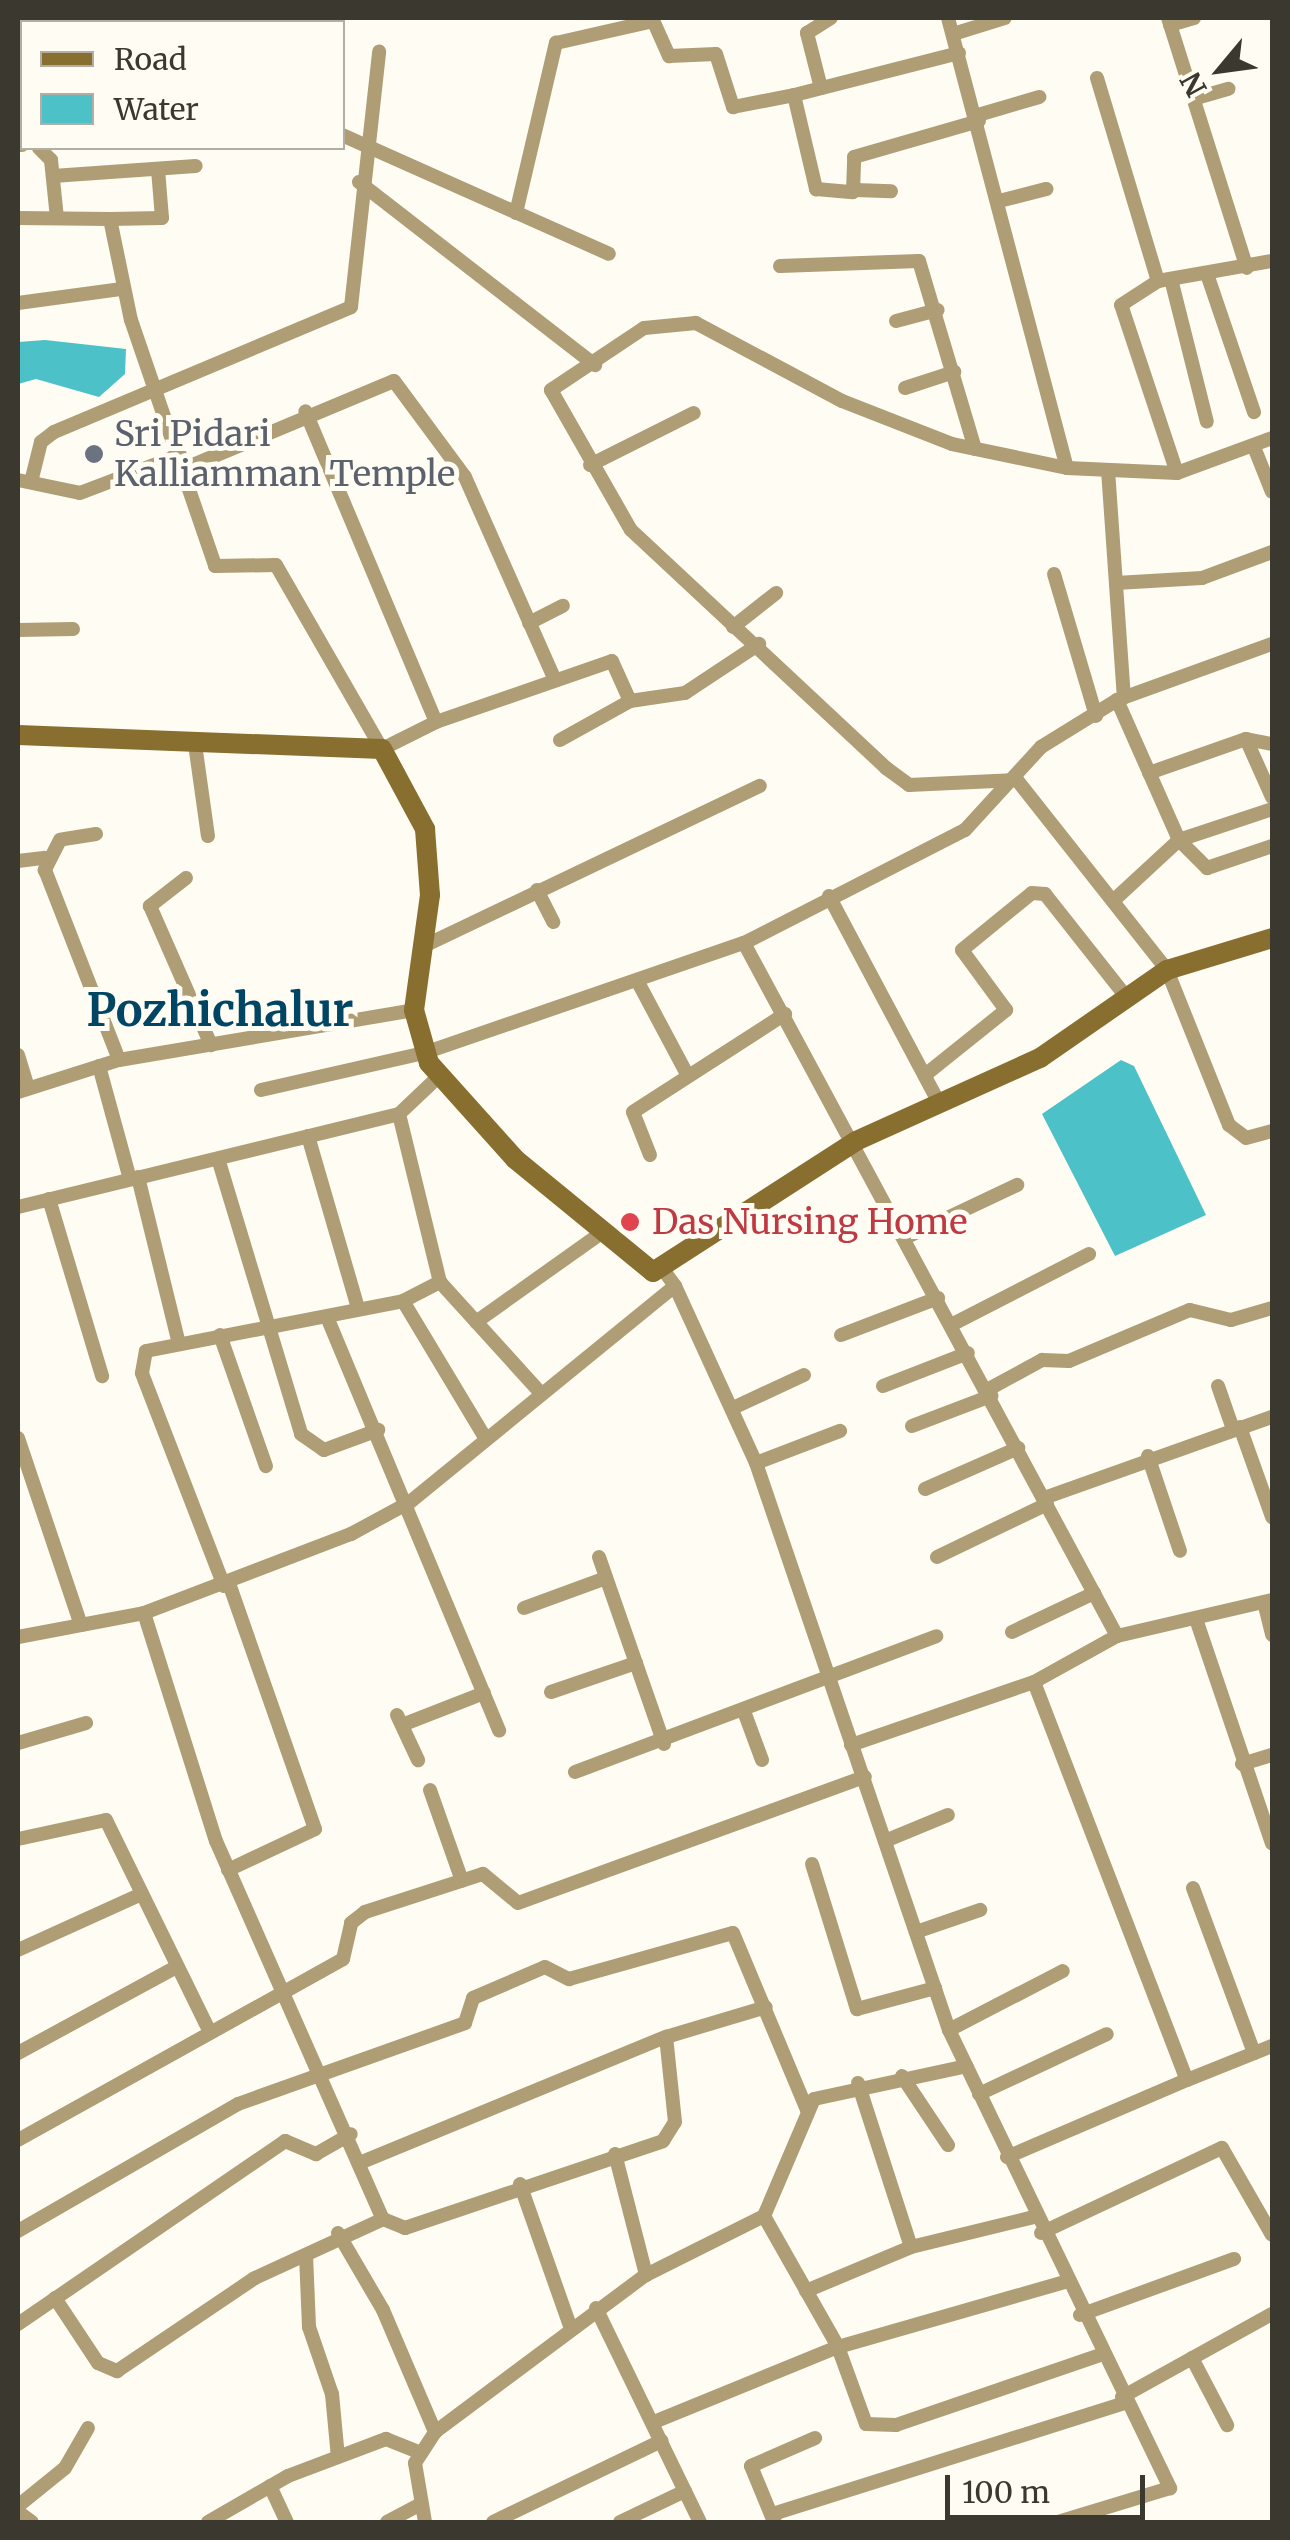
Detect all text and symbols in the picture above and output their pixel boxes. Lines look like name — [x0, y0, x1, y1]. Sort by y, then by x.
legend — [20, 20, 345, 150]
north arrow — [1170, 20, 1270, 120]
text: Road — [114, 40, 187, 78]
text: N — [1173, 66, 1215, 103]
text: Water — [114, 90, 199, 128]
place label: Sri Pidari Kalliamman Temple — [114, 413, 455, 495]
marker: Sri Pidari Kalliamman Temple — [83, 443, 105, 465]
district label: Pozhichalur — [86, 984, 354, 1038]
place label: Das Nursing Home — [652, 1201, 968, 1243]
marker: Das Nursing Home — [617, 1209, 643, 1235]
scale bar — [950, 2455, 1150, 2517]
text: 100 m — [962, 2473, 1050, 2511]

